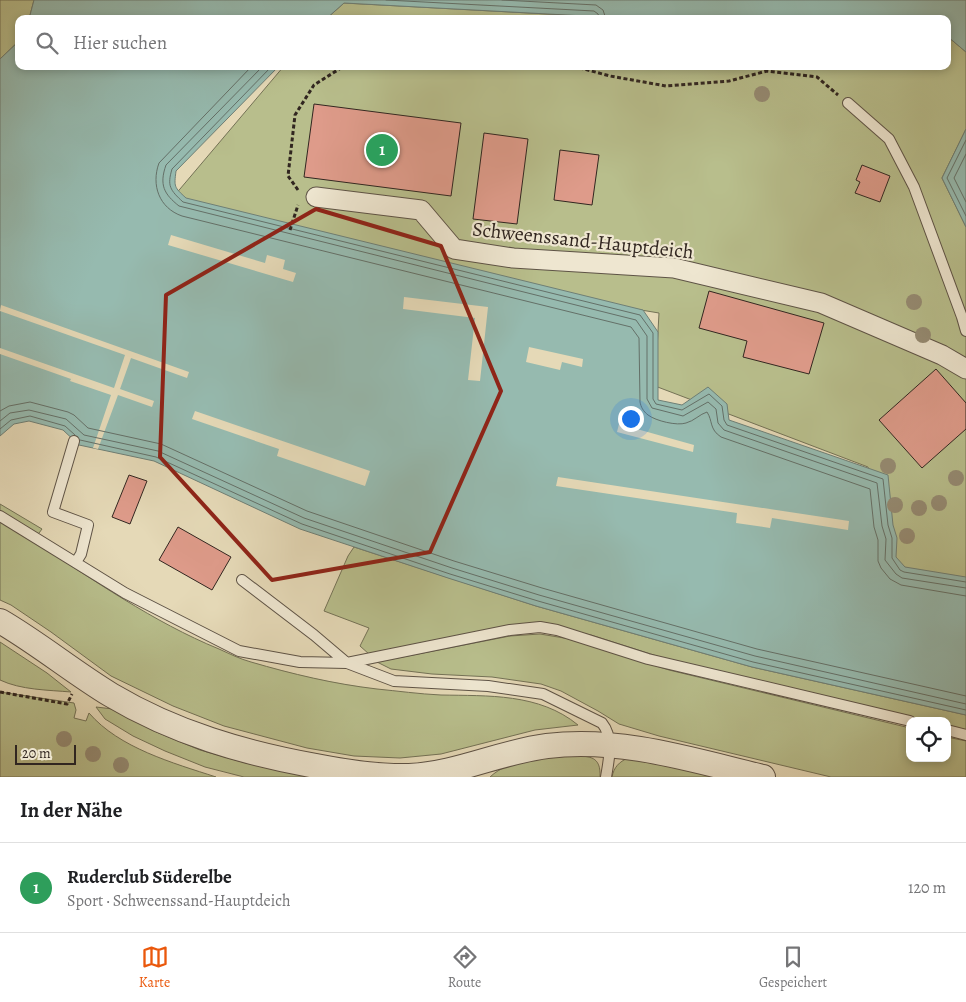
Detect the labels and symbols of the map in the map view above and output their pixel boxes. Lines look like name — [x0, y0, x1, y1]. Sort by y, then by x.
pin: 1 — [366, 131, 398, 169]
street label: Schweenssand-Hauptdeich — [471, 215, 695, 266]
your location — [618, 406, 644, 432]
scale bar — [15, 742, 76, 765]

